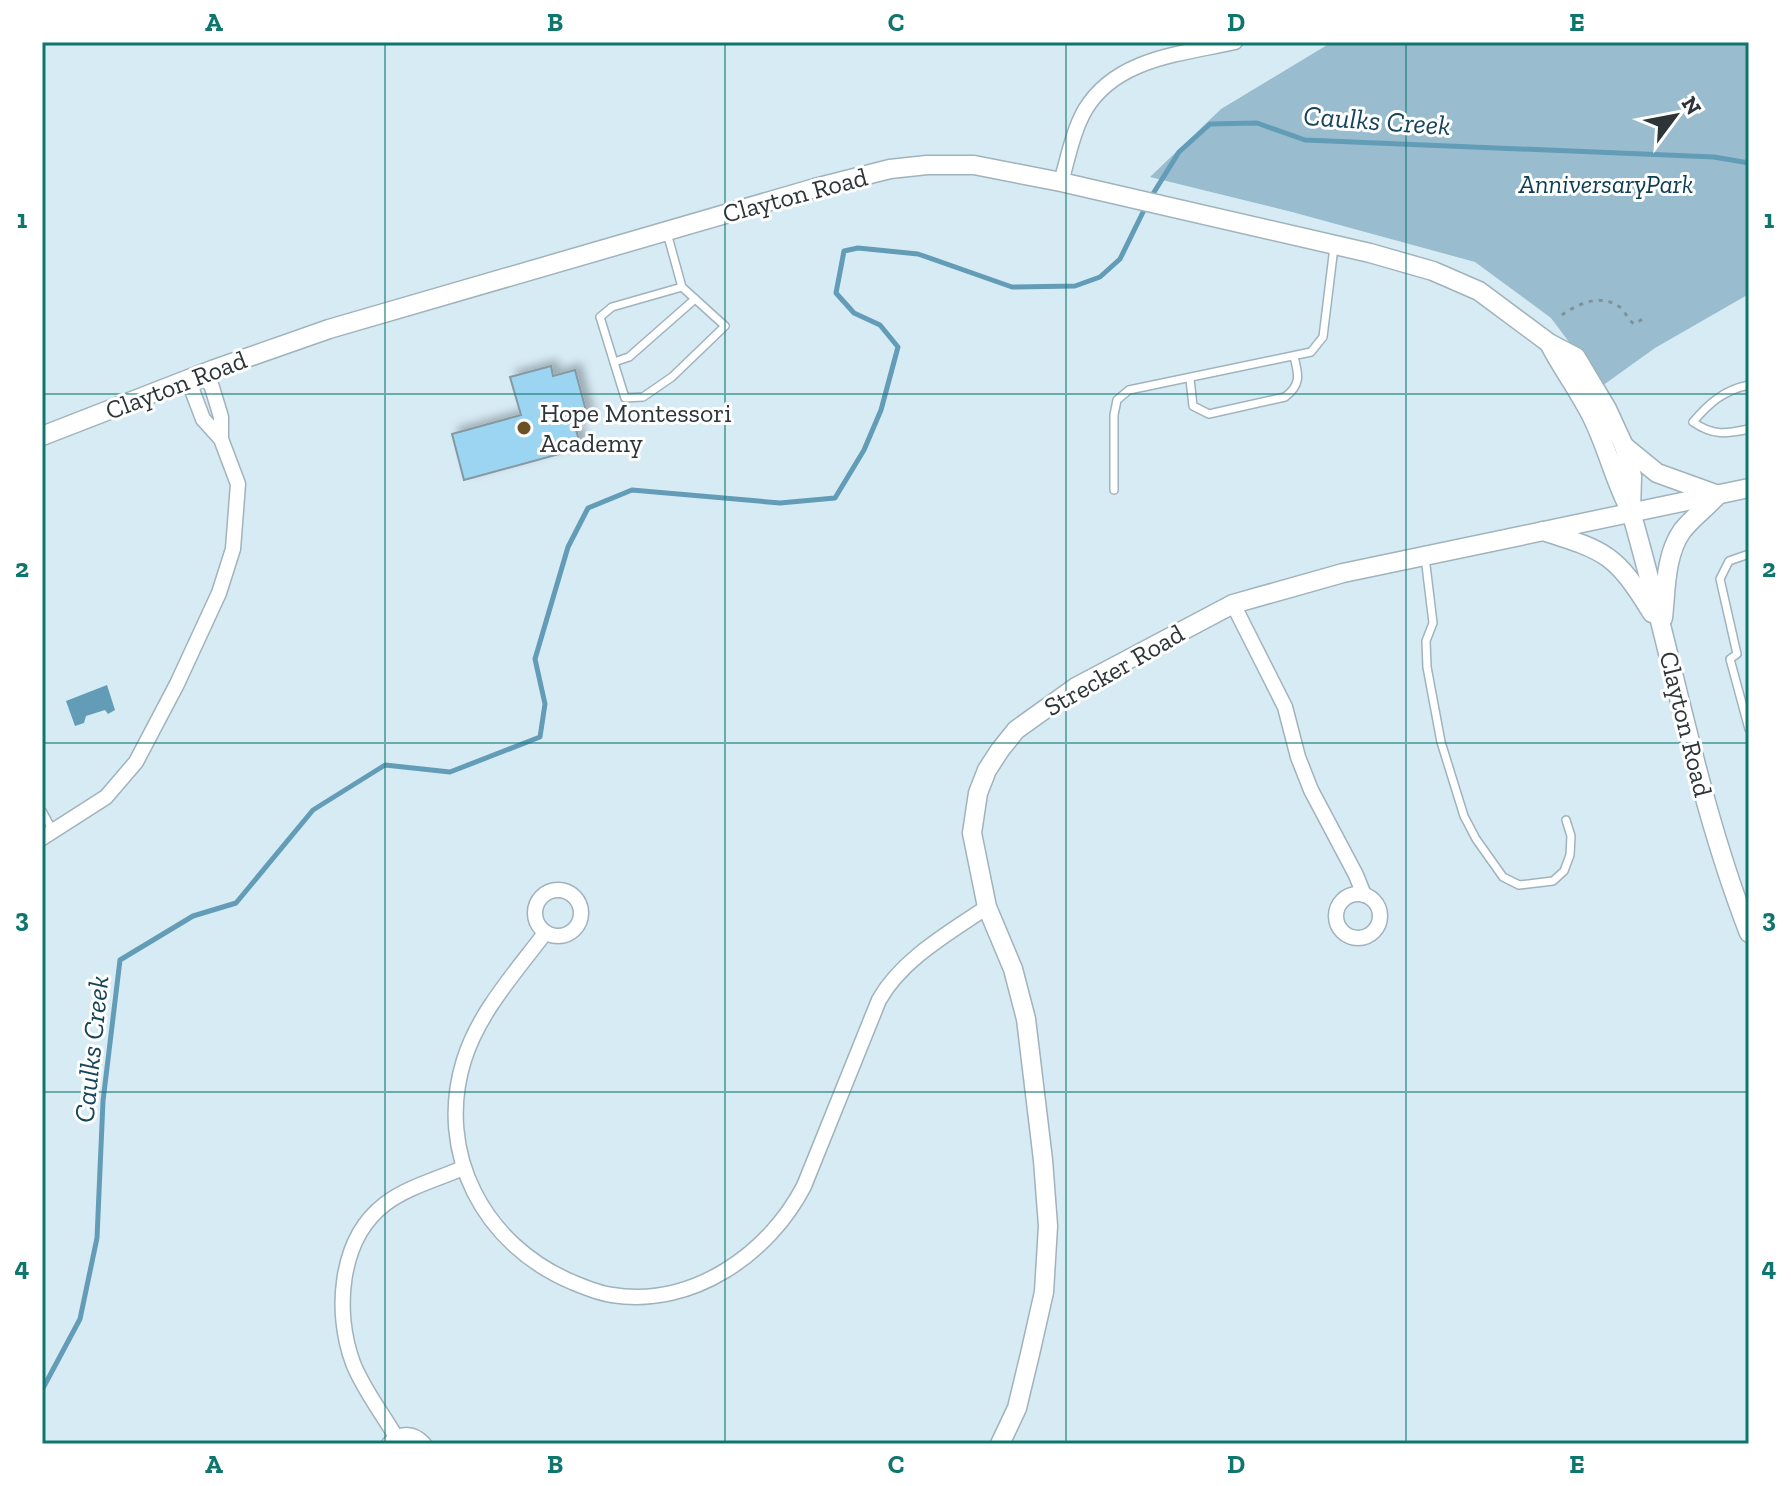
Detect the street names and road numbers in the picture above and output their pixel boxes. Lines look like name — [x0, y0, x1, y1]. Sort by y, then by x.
street label: Clayton Road — [719, 160, 871, 230]
street label: Clayton Road — [101, 343, 251, 427]
street label: Strecker Road — [1038, 617, 1190, 723]
street label: Clayton Road — [1652, 648, 1720, 800]

